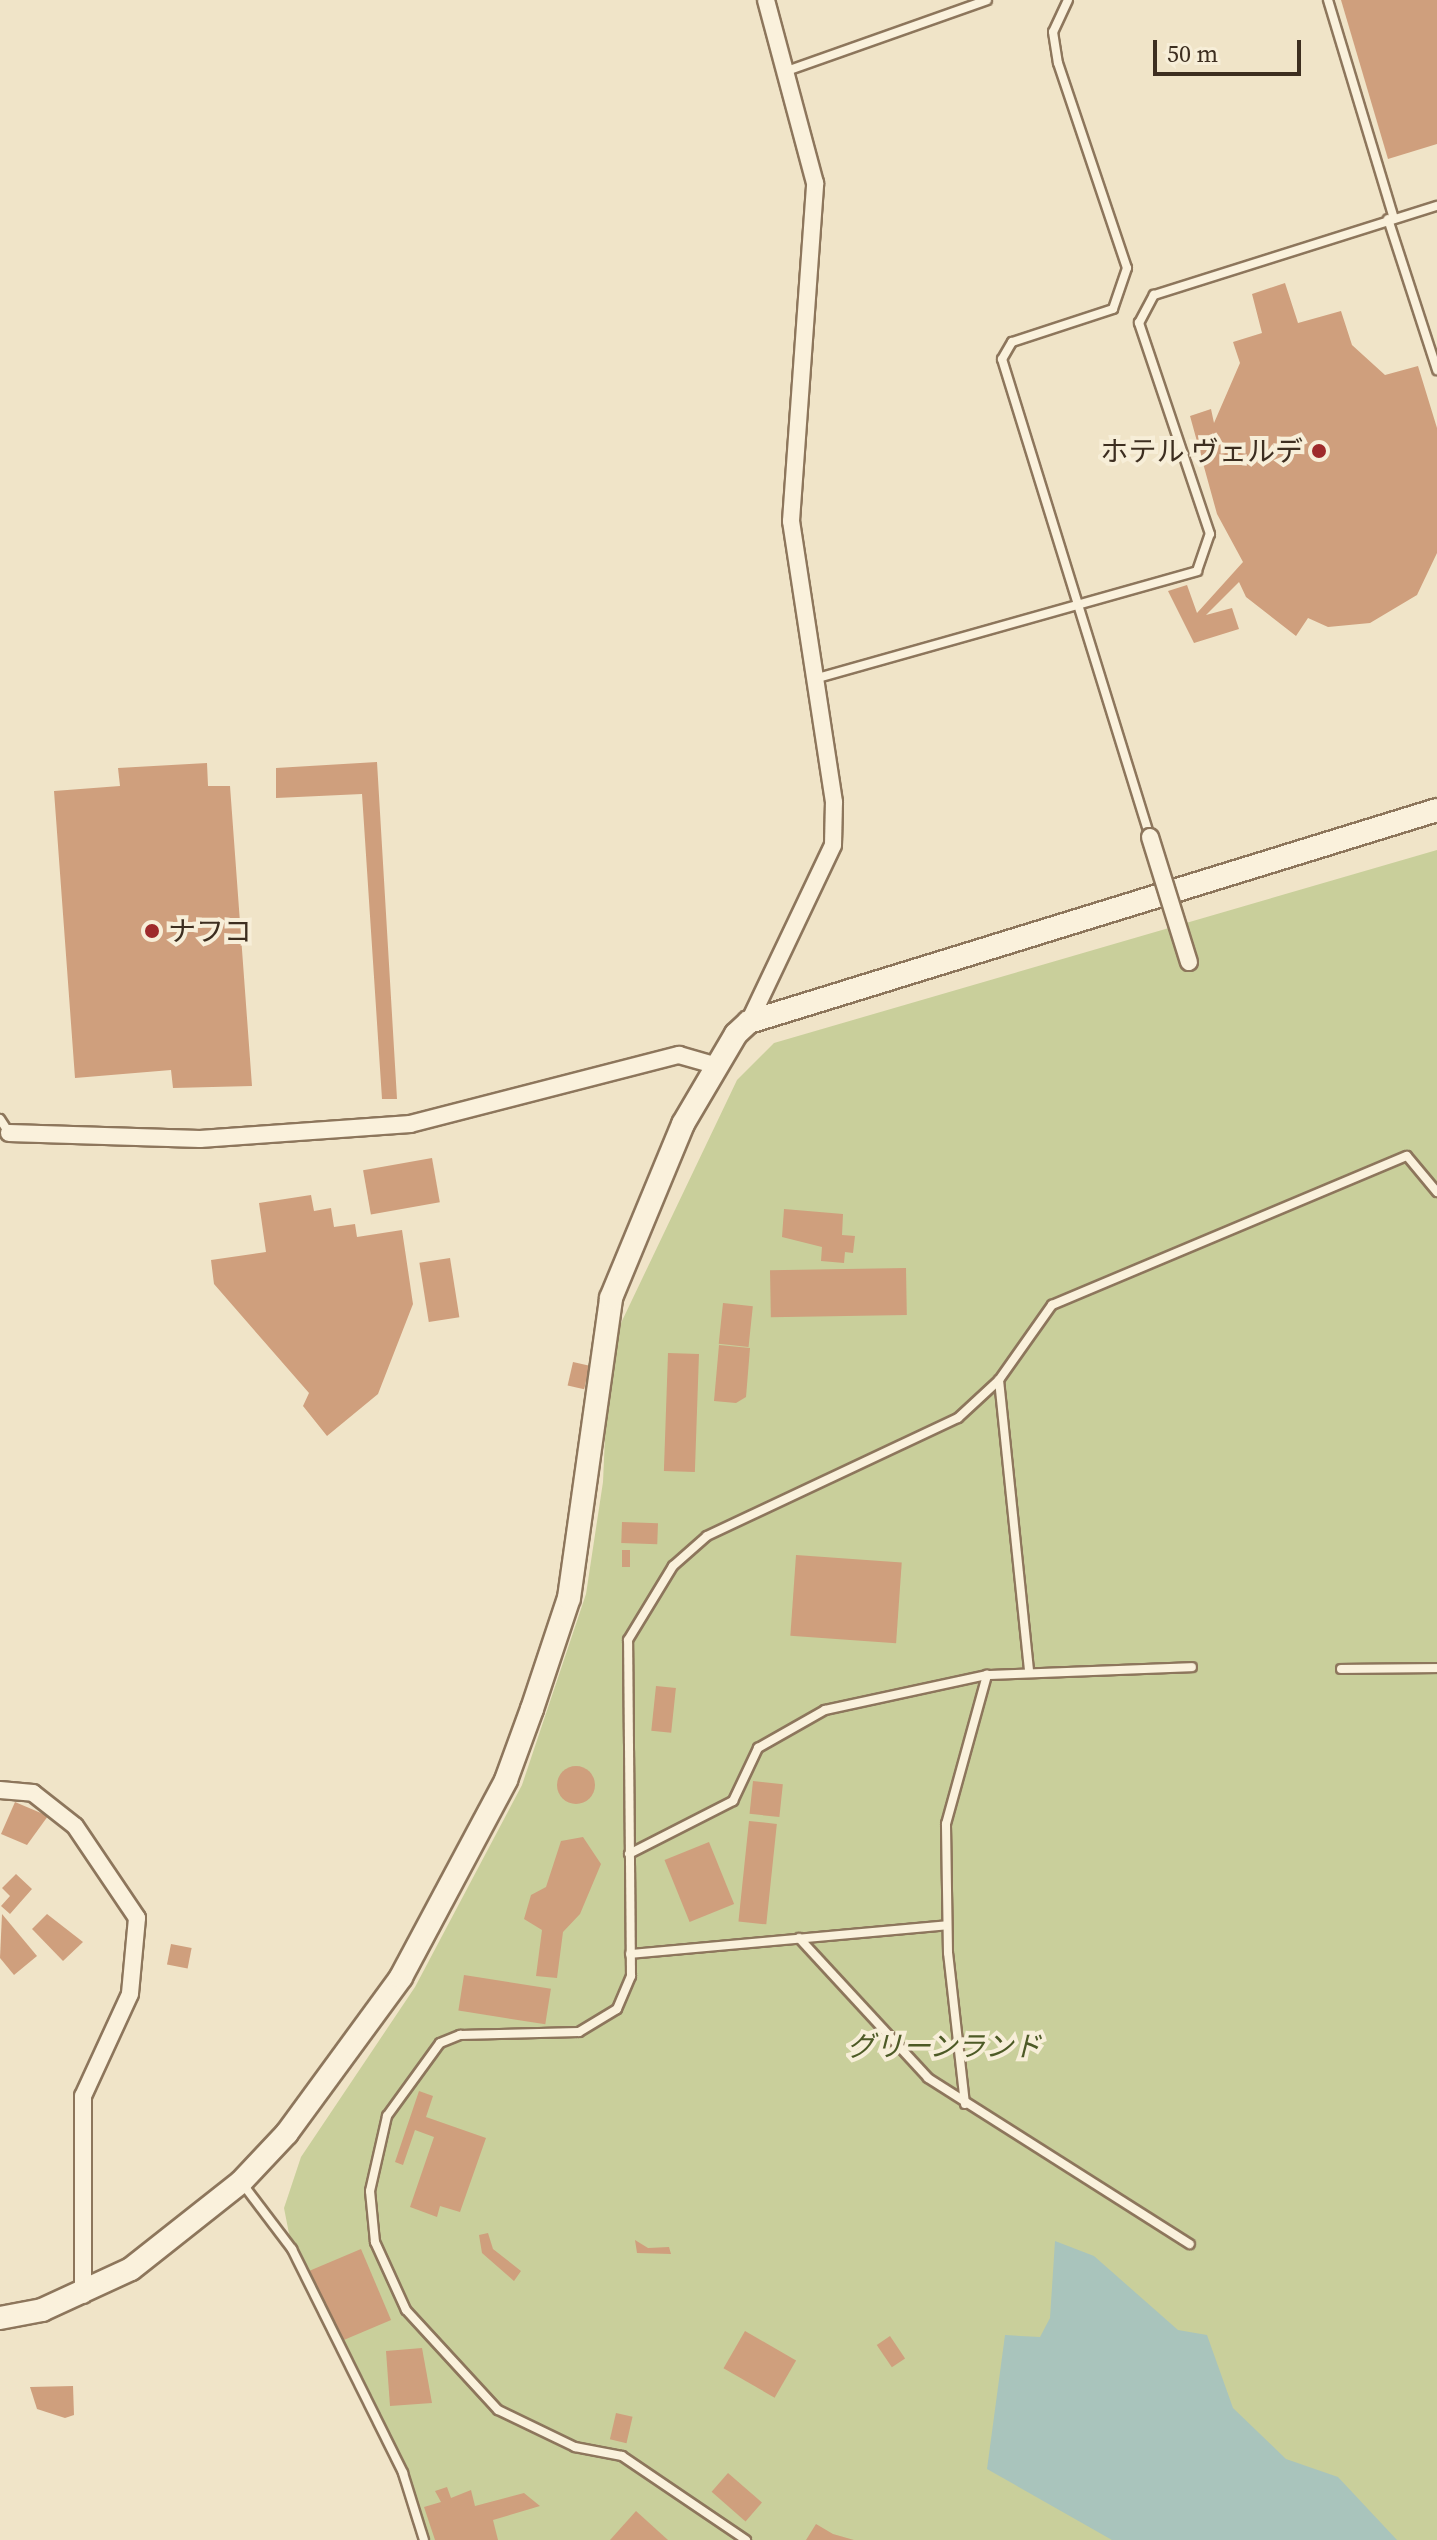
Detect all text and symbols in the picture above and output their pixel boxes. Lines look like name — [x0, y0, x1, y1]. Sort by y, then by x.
scale bar — [1157, 24, 1305, 74]
text: 50 m — [1167, 37, 1218, 70]
place label: ホテル ヴェルデ — [1100, 434, 1303, 468]
marker: ホテル ヴェルデ — [1310, 442, 1328, 460]
place label: ナフコ — [168, 914, 252, 948]
marker: ナフコ — [143, 922, 161, 940]
park label: グリーンランド — [846, 2029, 1042, 2063]

